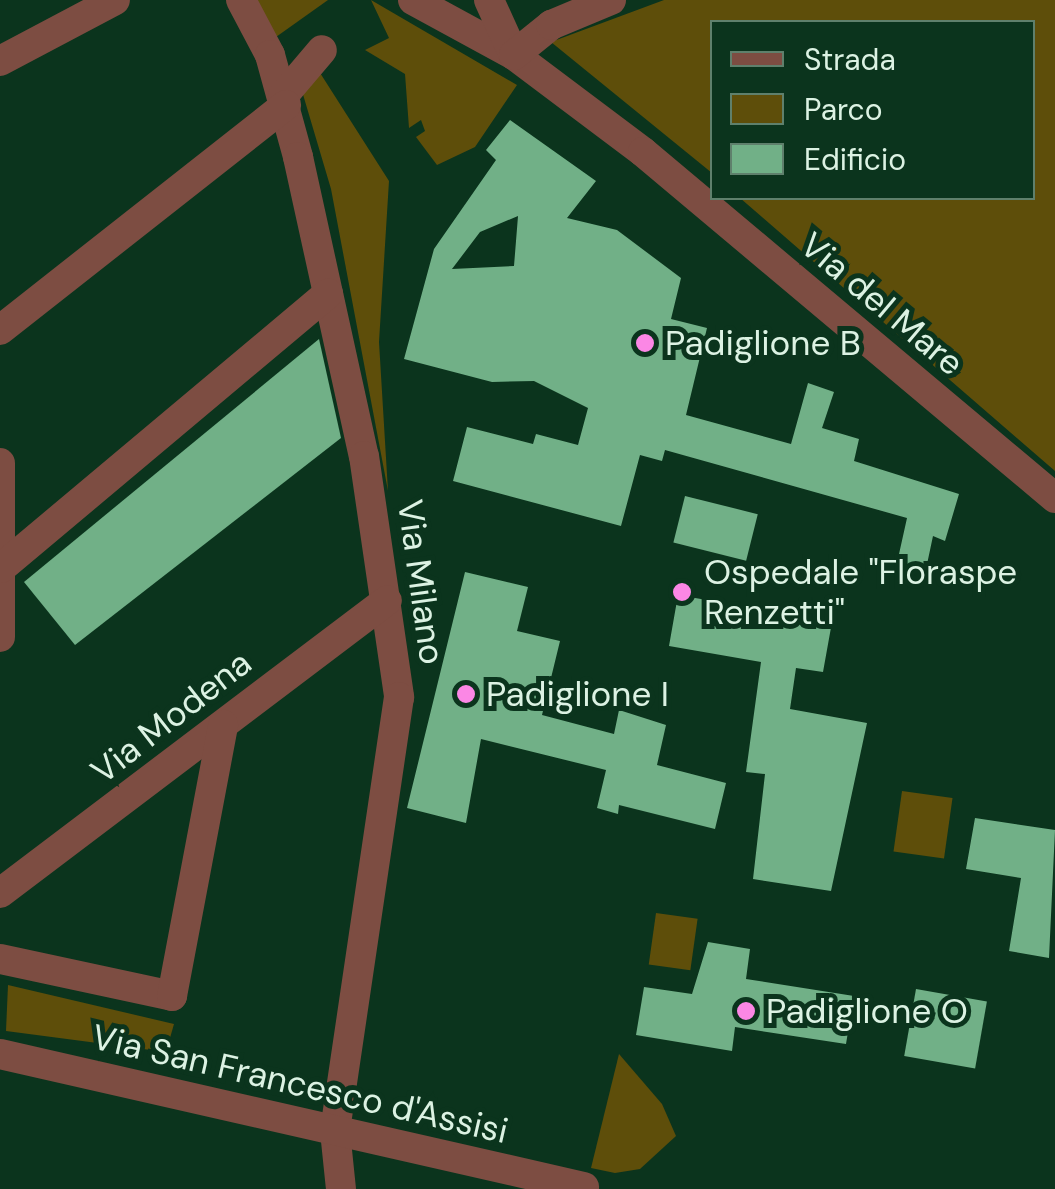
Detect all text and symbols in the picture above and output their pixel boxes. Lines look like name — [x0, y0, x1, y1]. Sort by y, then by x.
legend — [710, 20, 1035, 200]
text: Strada — [804, 40, 896, 79]
text: Parco — [804, 90, 883, 129]
text: Edificio — [804, 140, 906, 179]
street label: Via del Mare — [792, 224, 972, 384]
place label: Padiglione B — [665, 322, 861, 364]
marker: Padiglione B — [634, 332, 656, 354]
street label: Via Milano — [389, 497, 453, 667]
place label: Ospedale "Floraspe Renzetti" — [704, 551, 1017, 633]
marker: Ospedale "Floraspe Renzetti" — [669, 579, 695, 605]
street label: Via Modena — [83, 642, 259, 792]
place label: Padiglione I — [486, 673, 669, 715]
marker: Padiglione I — [455, 683, 477, 705]
place label: Padiglione O — [766, 990, 968, 1032]
marker: Padiglione O — [735, 1000, 757, 1022]
street label: Via San Francesco d'Assisi — [88, 1016, 512, 1152]

